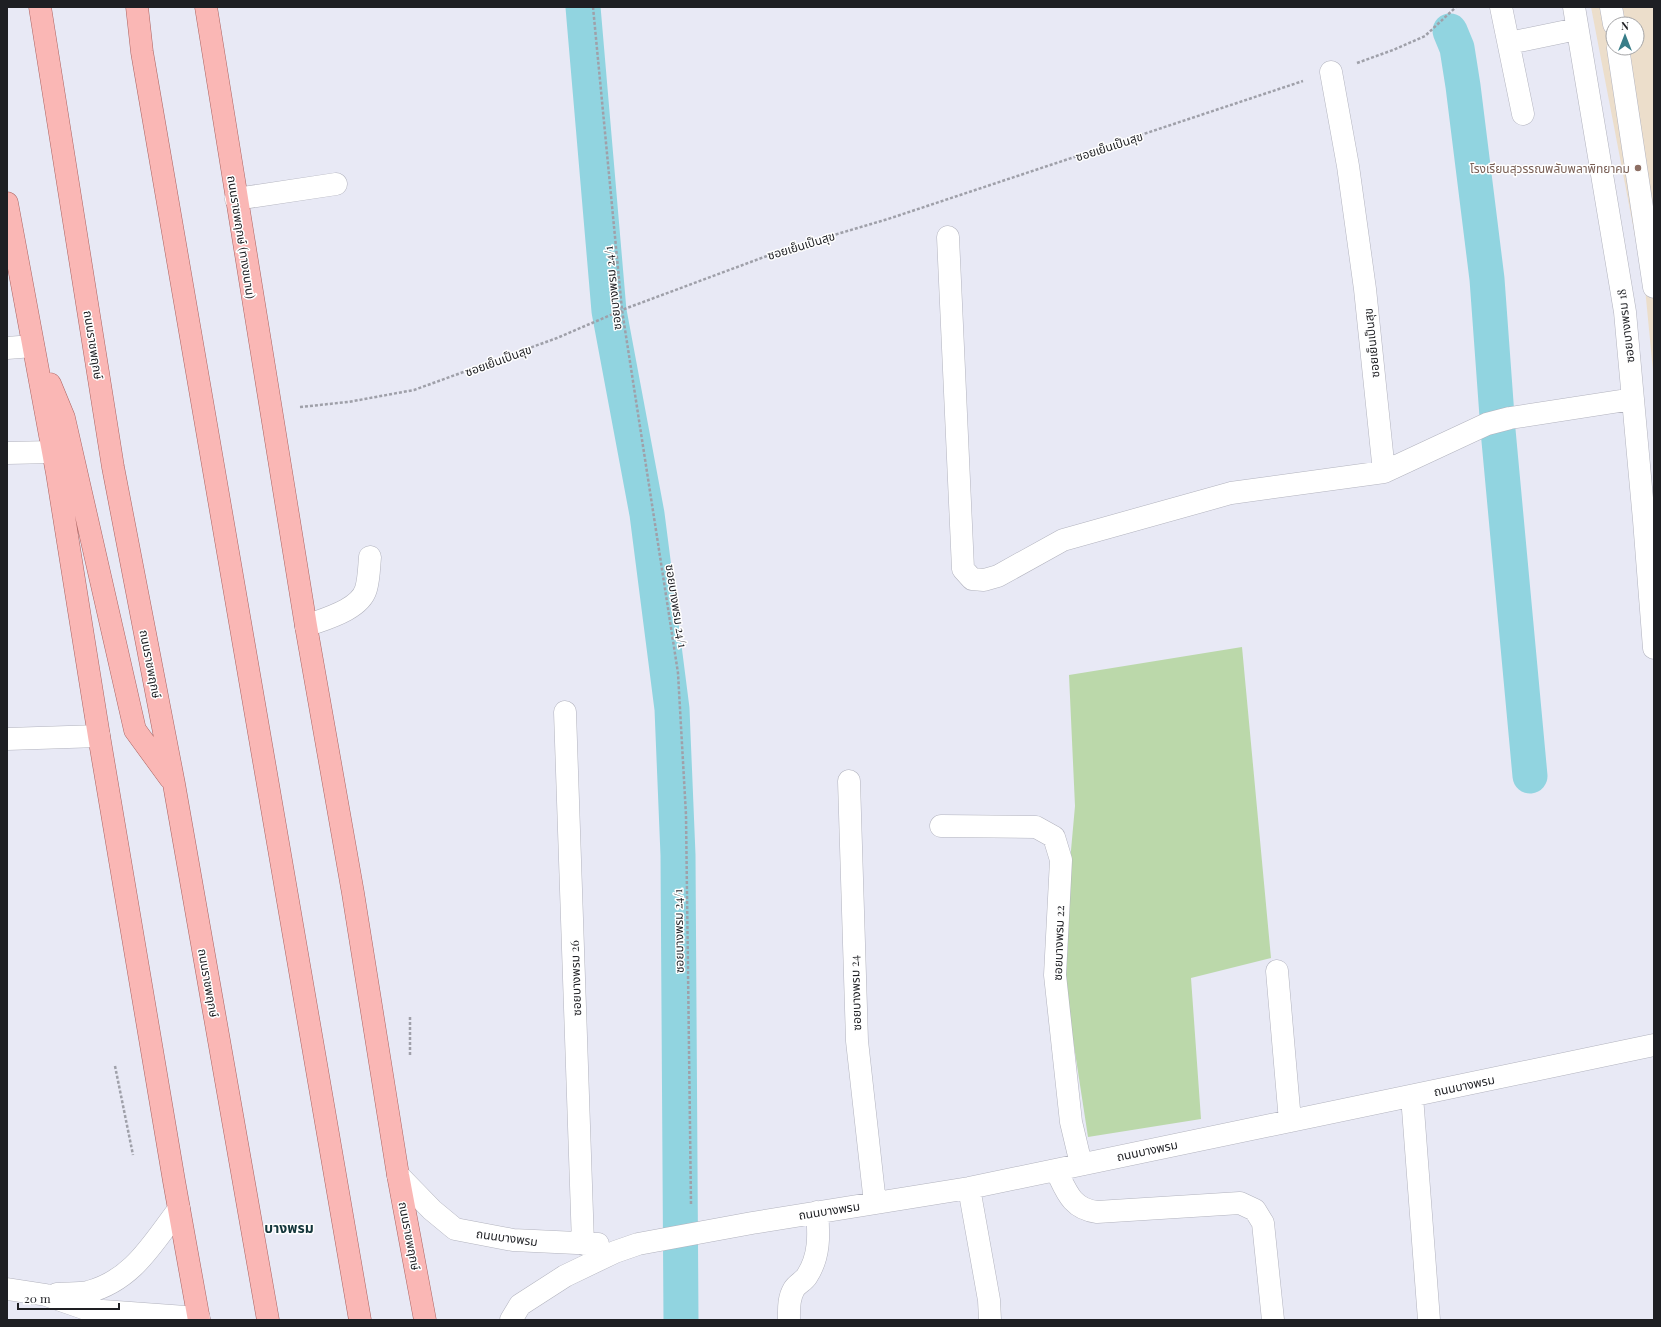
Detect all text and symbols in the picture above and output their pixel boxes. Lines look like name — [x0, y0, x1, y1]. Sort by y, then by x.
north arrow — [1605, 16, 1645, 56]
text: N — [1621, 18, 1629, 33]
street label: ซอยเย็นเป็นสุข — [1073, 128, 1145, 164]
place label: โรงเรียนสุวรรณพลับพลาพิทยาคม — [1470, 160, 1630, 176]
marker: โรงเรียนสุวรรณพลับพลาพิทยาคม — [1633, 163, 1643, 173]
street label: ถนนราชพฤกษ์ (ทางขนาน) — [224, 174, 260, 300]
street label: ซอยเย็นเป็นสุข — [765, 227, 837, 263]
street label: ซอยบางพรม 24/1 — [600, 245, 624, 331]
street label: ซอยบางพรม 18 — [1613, 288, 1637, 364]
street label: ซอยเย็นเป็นสุข — [1359, 307, 1383, 379]
street label: ถนนราชพฤกษ์ — [81, 309, 107, 381]
street label: ซอยเย็นเป็นสุข — [462, 341, 534, 379]
street label: ซอยบางพรม 24/1 — [662, 563, 692, 649]
street label: ถนนราชพฤกษ์ — [136, 628, 166, 700]
street label: ซอยบางพรม 24/1 — [669, 888, 687, 973]
street label: ซอยบางพรม 22 — [1049, 905, 1067, 981]
street label: ซอยบางพรม 26 — [566, 940, 584, 1016]
street label: ถนนราชพฤกษ์ — [195, 947, 223, 1019]
street label: ซอยบางพรม 24 — [846, 955, 864, 1031]
street label: ถนนบางพรม — [1432, 1071, 1496, 1099]
street label: ถนนบางพรม — [1115, 1136, 1179, 1164]
street label: ถนนบางพรม — [797, 1197, 861, 1223]
street label: ถนนราชพฤกษ์ — [395, 1200, 425, 1272]
district label: บางพรม — [264, 1218, 314, 1237]
street label: ถนนบางพรม — [475, 1225, 539, 1249]
scale bar — [18, 1285, 119, 1311]
text: 20 m — [24, 1290, 51, 1306]

